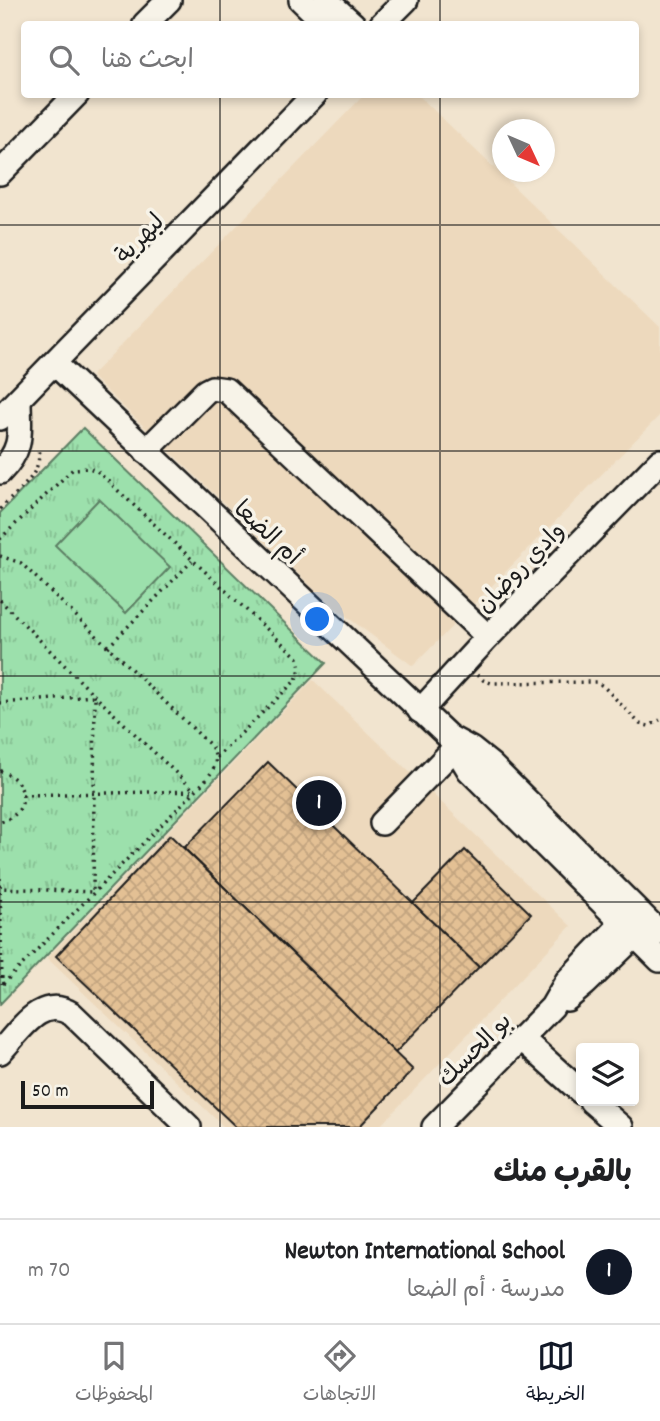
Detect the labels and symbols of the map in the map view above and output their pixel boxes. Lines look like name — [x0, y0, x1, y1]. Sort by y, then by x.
north arrow — [492, 119, 555, 182]
street label: لبهرية — [109, 207, 174, 273]
street label: أم الضعا — [224, 493, 308, 575]
street label: وادي روضان — [470, 516, 574, 622]
your location — [300, 602, 334, 636]
pin: 1 — [296, 777, 342, 829]
street label: بو الحسك — [431, 1006, 521, 1096]
scale bar — [21, 1078, 154, 1110]

